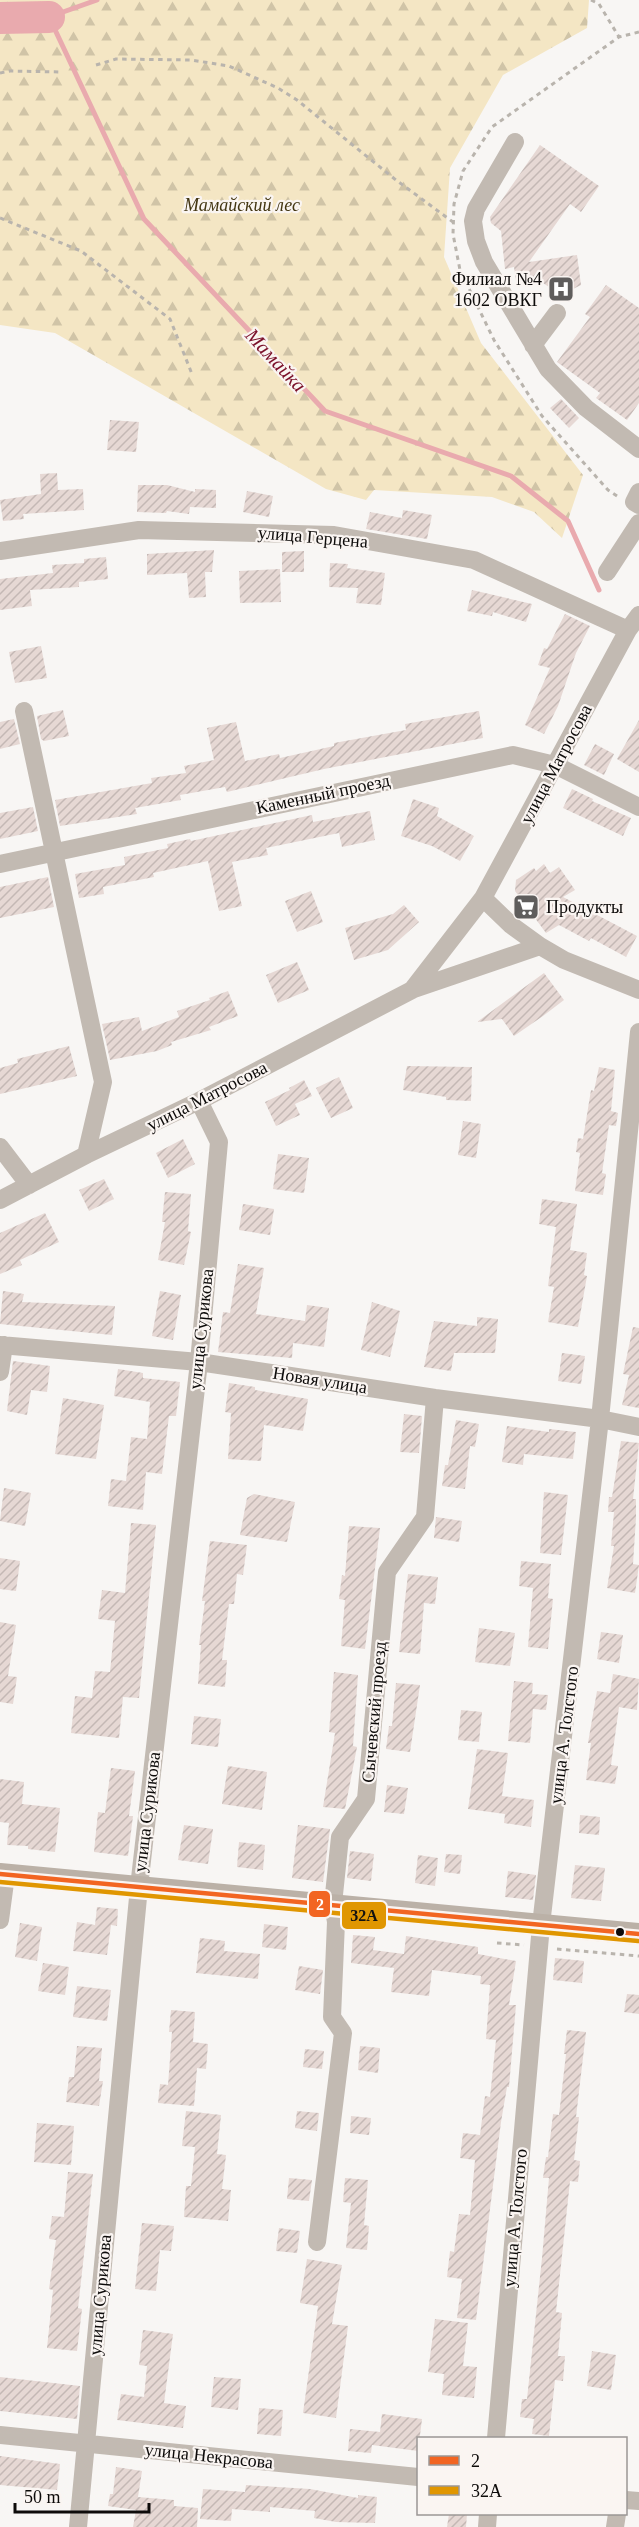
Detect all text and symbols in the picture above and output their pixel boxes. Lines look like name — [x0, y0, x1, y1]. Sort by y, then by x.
park label: Мамайский лес — [183, 195, 300, 215]
place label: Филиал №4 1602 ОВКГ — [452, 269, 542, 310]
hospital icon: Филиал №4 1602 ОВКГ — [546, 274, 576, 304]
water label: Мамайка — [241, 323, 311, 396]
street label: улица Герцена — [257, 522, 369, 552]
street label: улица Матросова — [516, 701, 596, 827]
street label: Каменный проезд — [254, 770, 392, 818]
supermarket icon: Продукты — [511, 892, 541, 922]
place label: Продукты — [546, 897, 623, 917]
street label: улица Матросова — [144, 1057, 270, 1135]
street label: улица Сурикова — [185, 1268, 217, 1390]
street label: Новая улица — [271, 1363, 369, 1397]
street label: Сычевский проезд — [358, 1640, 390, 1784]
street label: улица А. Толстого — [546, 1665, 582, 1805]
street label: улица Сурикова — [130, 1751, 164, 1873]
line badge: 2 — [308, 1890, 331, 1918]
text: 2 — [316, 1896, 324, 1913]
line badge: 32A — [341, 1901, 387, 1930]
text: 32A — [350, 1907, 378, 1924]
unlabelled marker — [614, 1926, 626, 1938]
street label: улица А. Толстого — [499, 2148, 531, 2288]
street label: улица Сурикова — [85, 2234, 115, 2356]
legend — [417, 2437, 627, 2515]
street label: улица Некрасова — [144, 2439, 274, 2473]
text: 2 — [471, 2451, 480, 2471]
scale bar — [15, 2476, 148, 2514]
text: 32A — [471, 2481, 502, 2501]
text: 50 m — [24, 2487, 61, 2507]

